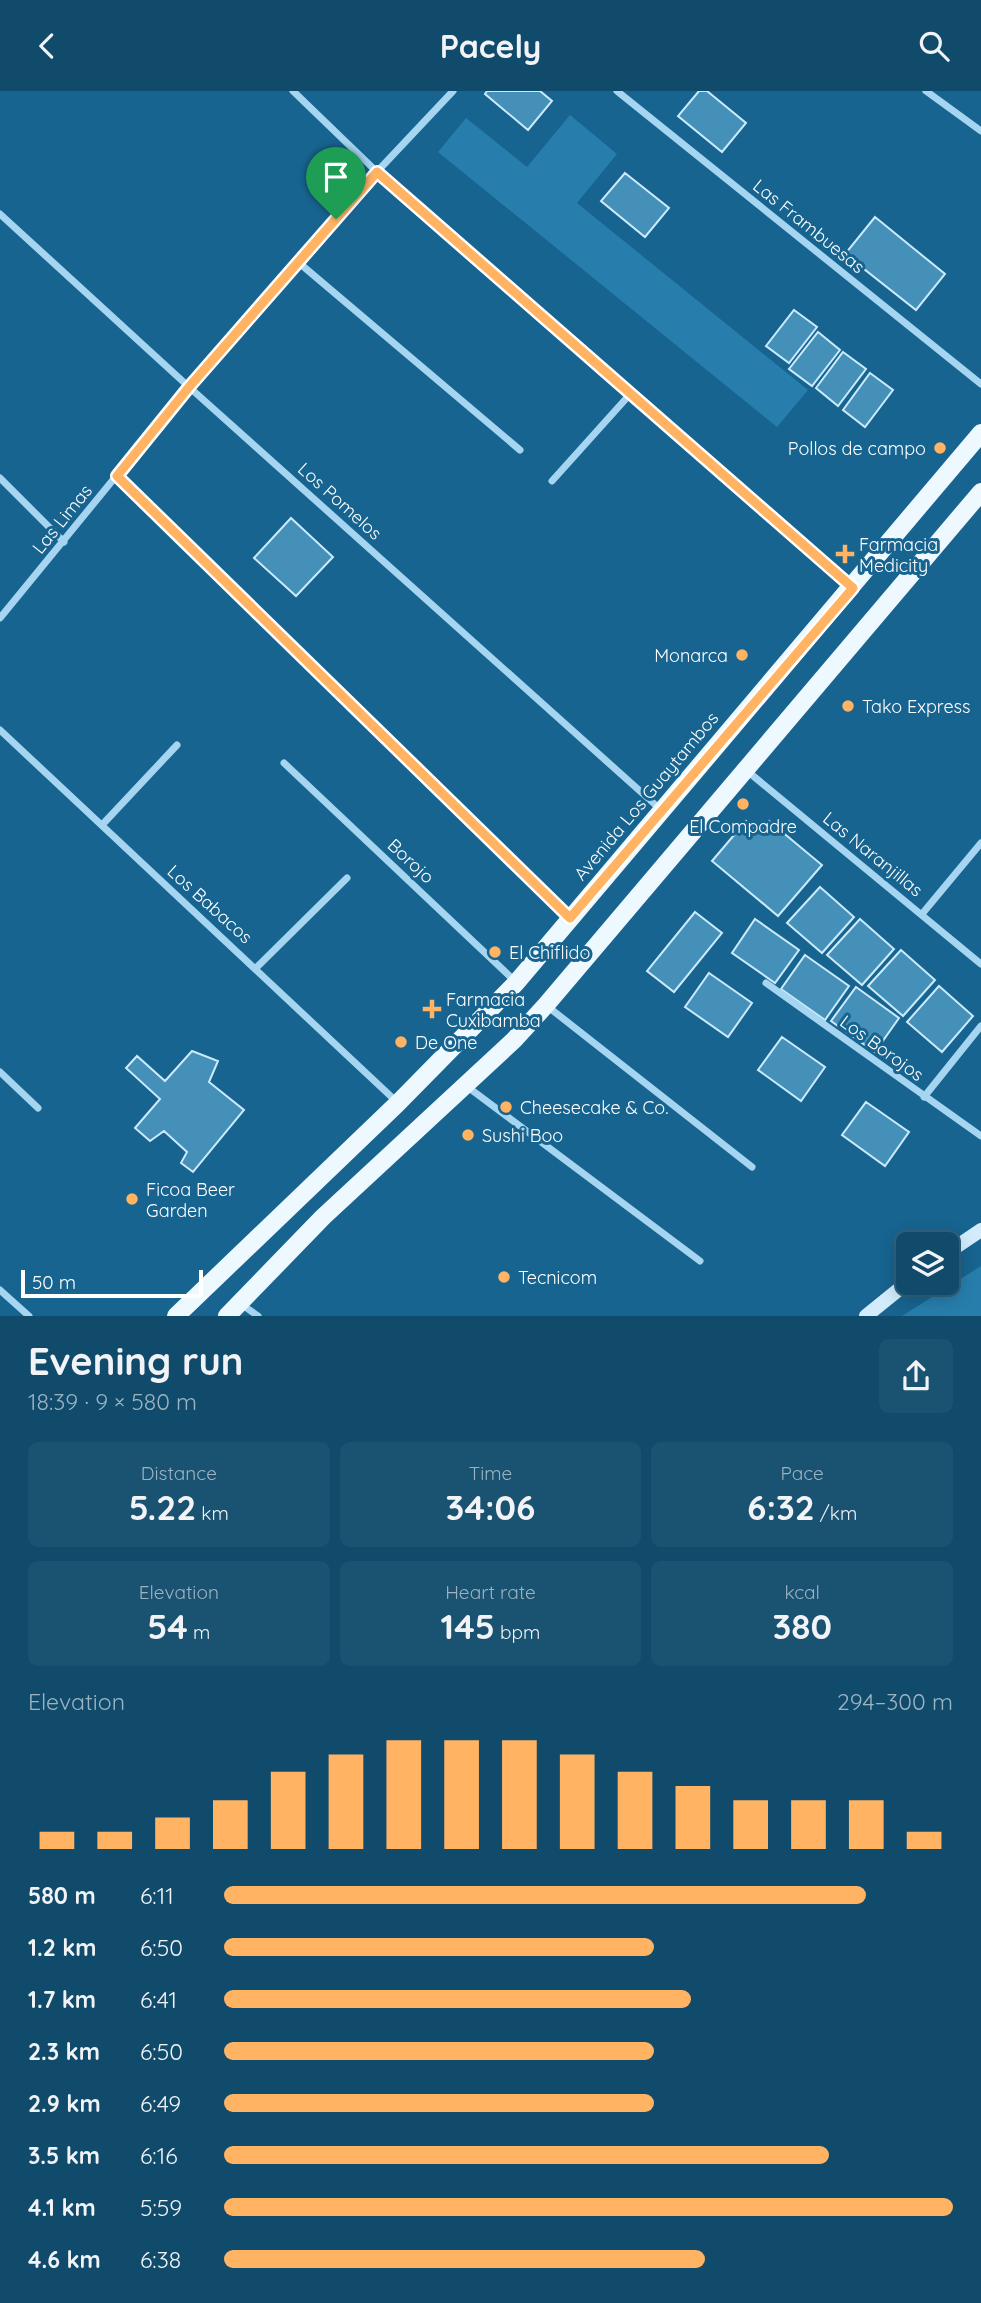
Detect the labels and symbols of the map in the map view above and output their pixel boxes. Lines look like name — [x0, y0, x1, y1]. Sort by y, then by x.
pin — [306, 147, 366, 219]
street label: Las Frambuesas — [748, 174, 870, 278]
place label: Pollos de campo — [788, 437, 926, 460]
marker: Pollos de campo — [932, 440, 948, 456]
street label: Los Pomelos — [293, 457, 387, 545]
street label: Las Limas — [27, 479, 97, 559]
place label: Farmacia Medicity — [859, 533, 938, 577]
marker: Farmacia Medicity — [837, 546, 853, 562]
place label: Monarca — [654, 644, 728, 667]
marker: Monarca — [734, 647, 750, 663]
place label: Tako Express — [862, 695, 970, 718]
marker: Tako Express — [840, 698, 856, 714]
street label: Avenida Los Guaytambos — [569, 707, 723, 885]
marker: El Compadre — [735, 796, 751, 812]
street label: Las Naranjillas — [818, 807, 928, 901]
place label: El Compadre — [689, 815, 797, 838]
street label: Borojo — [383, 834, 439, 888]
street label: Los Babacos — [163, 860, 257, 948]
place label: El Chiflido — [509, 941, 590, 964]
marker: El Chiflido — [487, 944, 503, 960]
place label: Farmacia Cuxibamba — [446, 988, 541, 1032]
marker: Farmacia Cuxibamba — [424, 1001, 440, 1017]
street label: Los Borojos — [836, 1010, 928, 1086]
place label: De One — [415, 1031, 478, 1054]
marker: De One — [393, 1034, 409, 1050]
place label: Cheesecake & Co. — [520, 1096, 669, 1119]
marker: Cheesecake & Co. — [498, 1099, 514, 1115]
place label: Sushi Boo — [482, 1124, 563, 1147]
marker: Sushi Boo — [460, 1127, 476, 1143]
place label: Ficoa Beer Garden — [146, 1178, 235, 1222]
marker: Ficoa Beer Garden — [124, 1191, 140, 1207]
place label: Tecnicom — [518, 1266, 597, 1289]
scale bar — [21, 1267, 203, 1299]
marker: Tecnicom — [496, 1269, 512, 1285]

